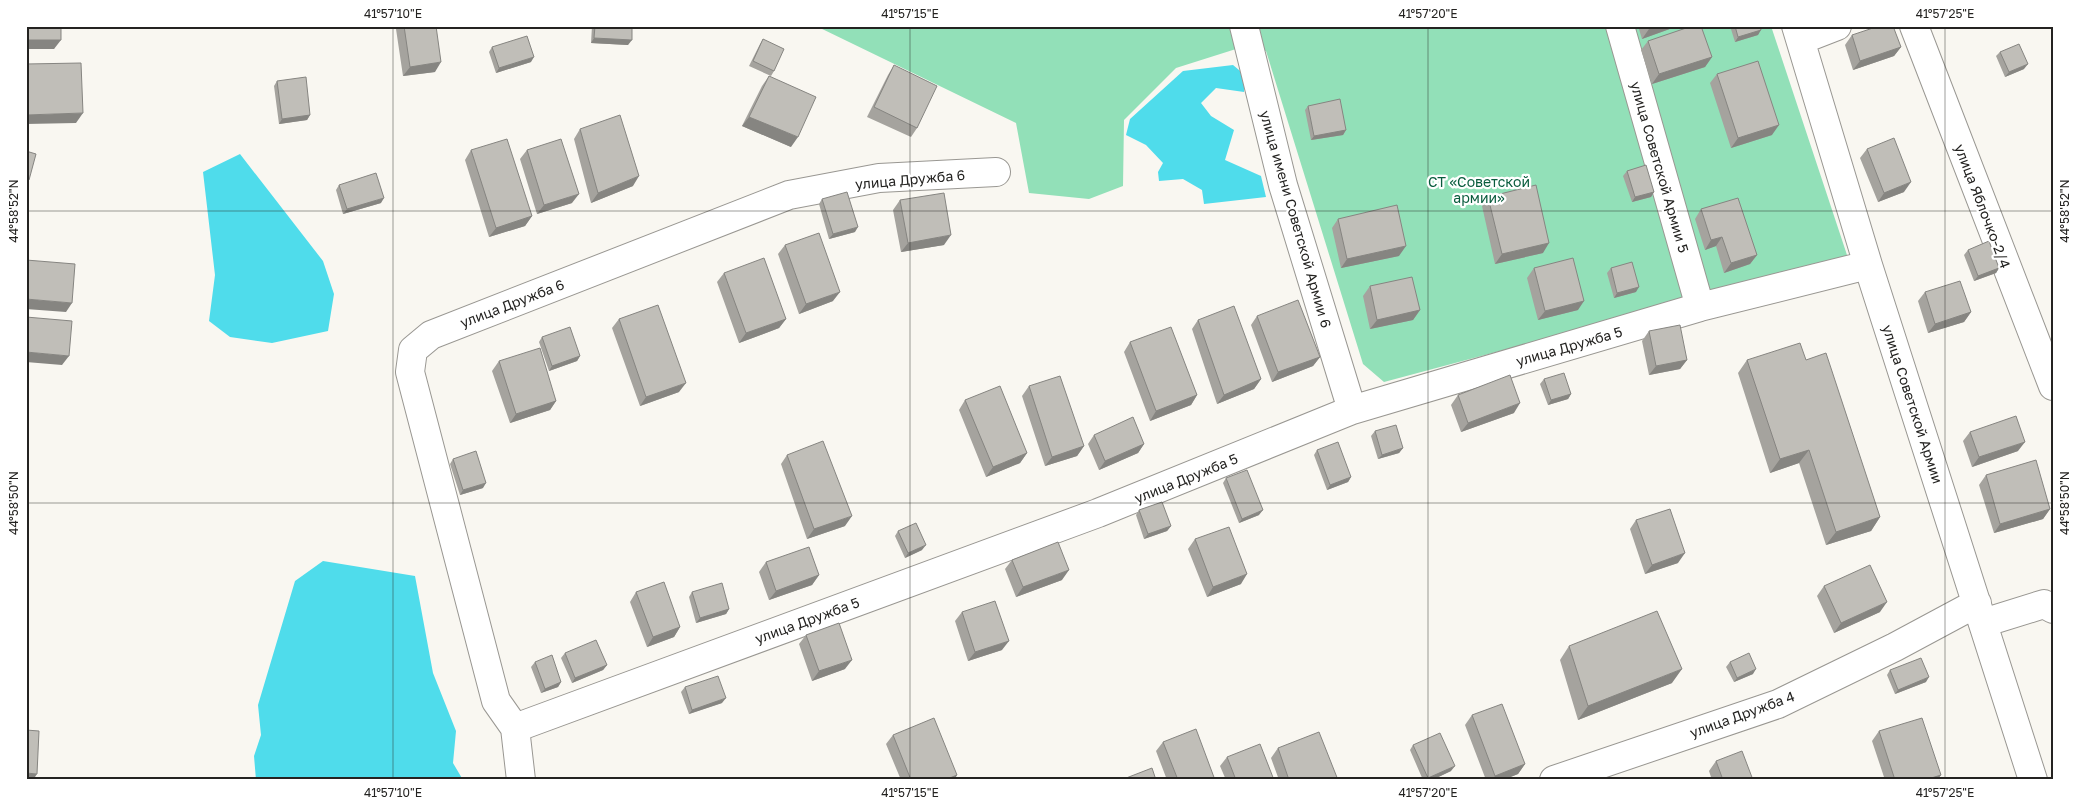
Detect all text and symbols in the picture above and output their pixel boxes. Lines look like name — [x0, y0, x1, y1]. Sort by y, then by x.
text: 41°57'10"E — [364, 6, 422, 21]
text: 41°57'15"E — [881, 6, 939, 21]
text: 41°57'20"E — [1398, 6, 1458, 21]
text: 41°57'25"E — [1916, 6, 1974, 21]
street label: улица Советской Армии 5 — [1627, 79, 1693, 255]
street label: улица имени Советской Армии 6 — [1257, 108, 1335, 330]
street label: улица Яблочко-2/4 — [1951, 142, 2015, 270]
street label: улица Дружба 6 — [854, 166, 966, 192]
park label: СТ «Советской армии» — [1428, 173, 1530, 206]
text: 44°58'52"N — [6, 179, 21, 243]
text: 44°58'52"N — [2057, 179, 2072, 243]
street label: улица Дружба 6 — [457, 275, 567, 331]
street label: улица Советской Армии — [1879, 322, 1947, 486]
street label: улица Дружба 5 — [1514, 323, 1624, 369]
street label: улица Дружба 5 — [1132, 450, 1240, 506]
text: 44°58'50"N — [6, 471, 21, 535]
text: 44°58'50"N — [2057, 471, 2072, 535]
street label: улица Дружба 5 — [752, 593, 862, 647]
street label: улица Дружба 4 — [1687, 687, 1797, 741]
text: 41°57'10"E — [364, 785, 422, 800]
text: 41°57'15"E — [881, 785, 939, 800]
text: 41°57'20"E — [1398, 785, 1458, 800]
text: 41°57'25"E — [1916, 785, 1974, 800]

